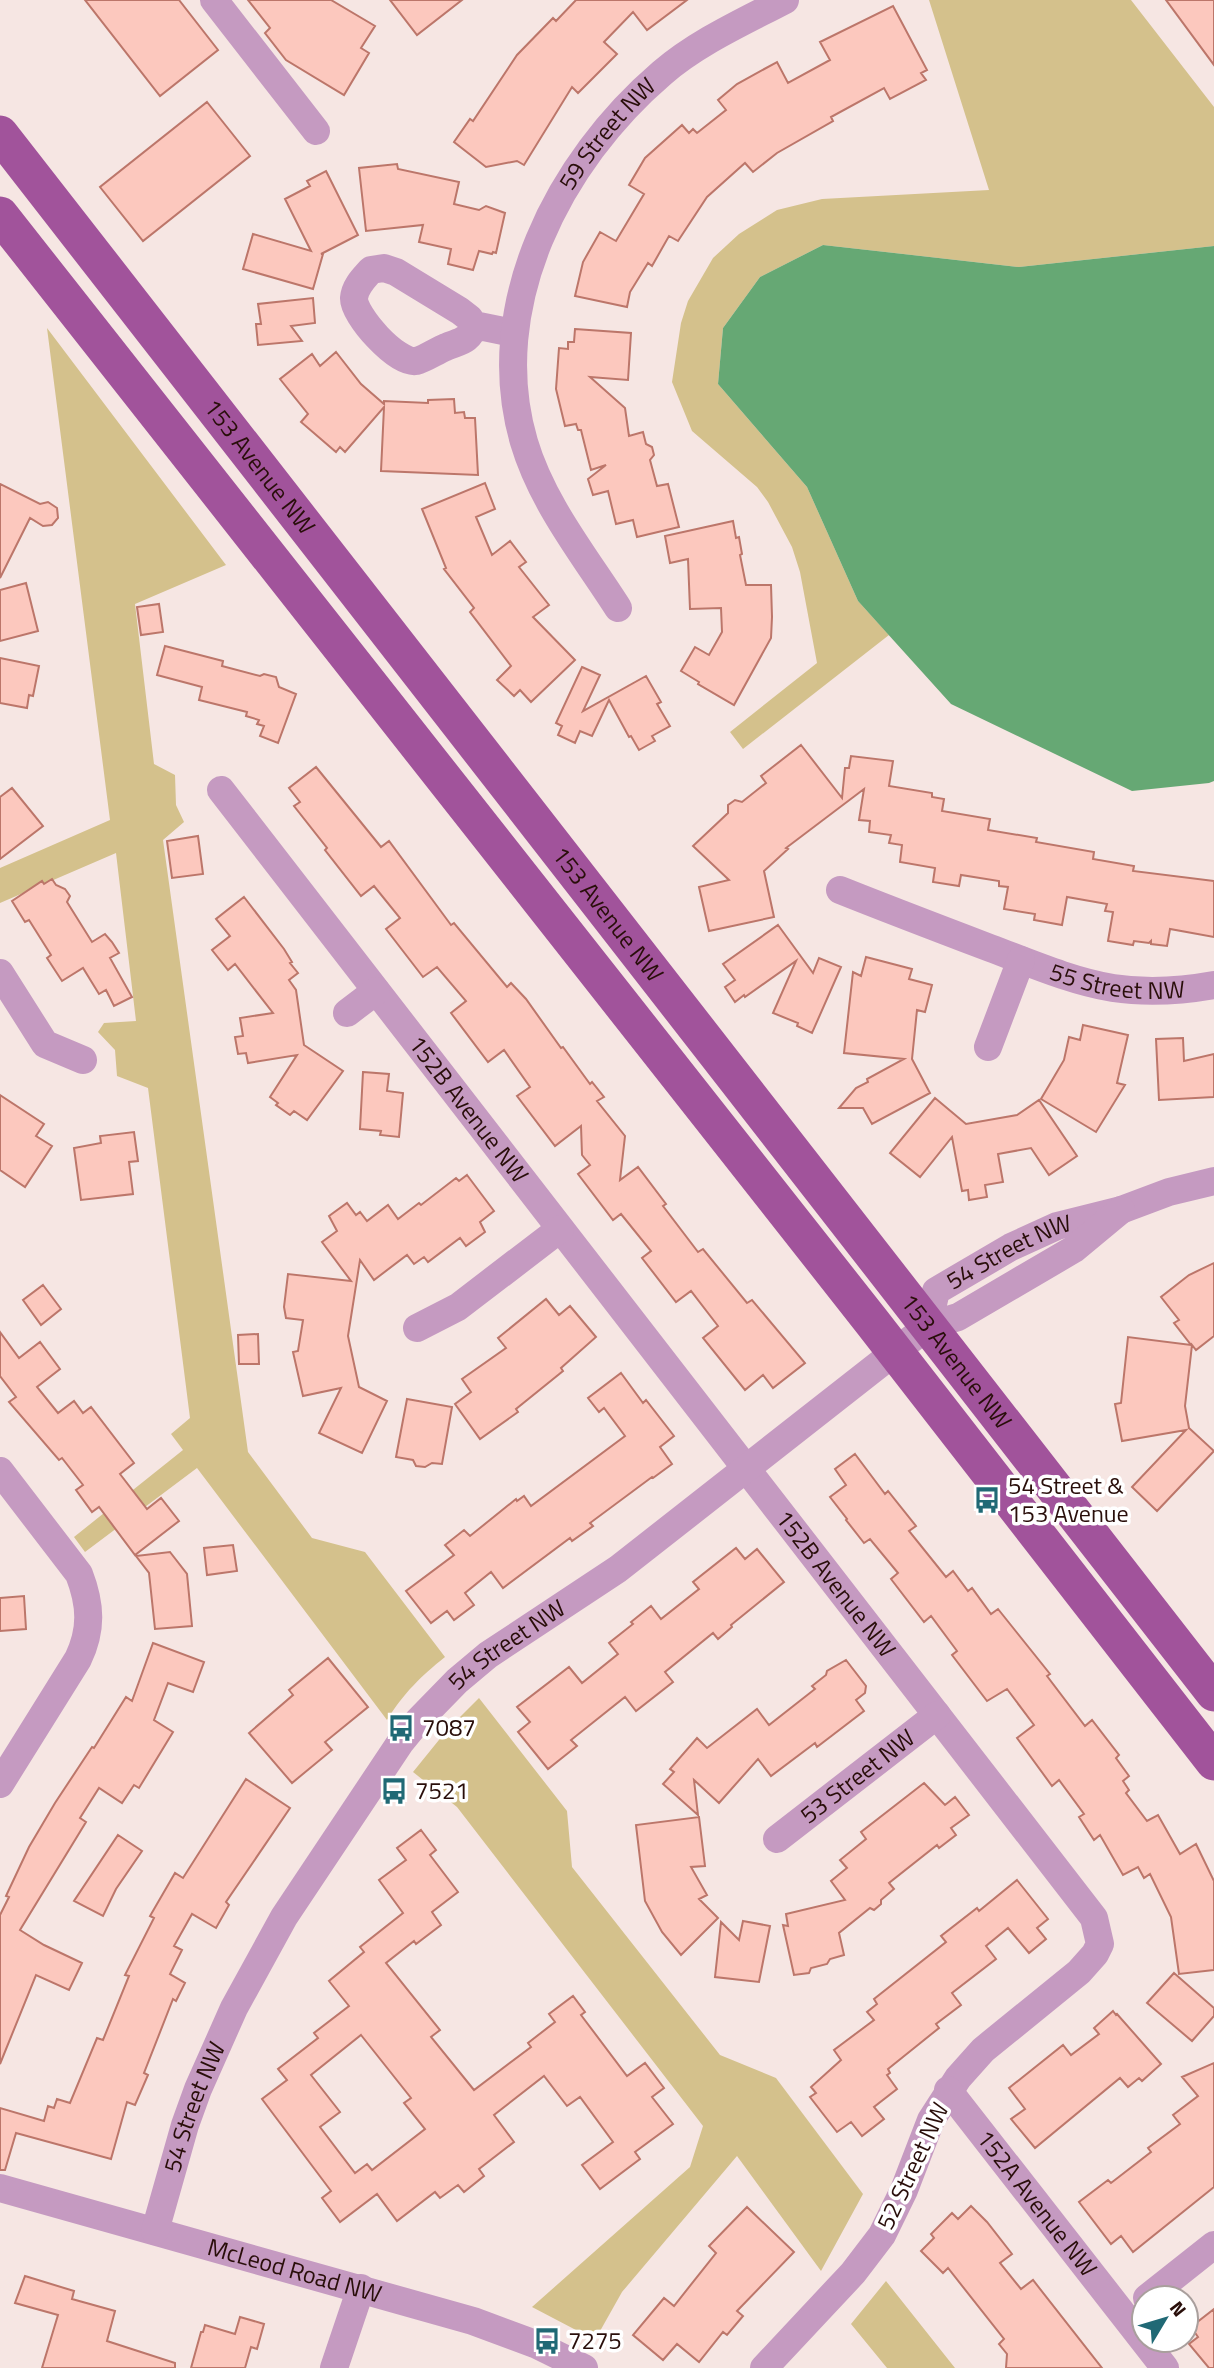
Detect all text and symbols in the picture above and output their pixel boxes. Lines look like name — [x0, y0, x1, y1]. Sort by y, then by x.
street label: 59 Street NW — [549, 68, 663, 197]
street label: 153 Avenue NW — [196, 391, 324, 542]
street label: 153 Avenue NW — [544, 838, 673, 989]
street label: 55 Street NW — [1045, 953, 1186, 1008]
street label: 152B Avenue NW — [400, 1027, 538, 1190]
street label: 54 Street NW — [939, 1204, 1075, 1298]
street label: 153 Avenue NW — [892, 1286, 1021, 1437]
place label: 54 Street & 153 Avenue — [1008, 1467, 1129, 1531]
bus stop icon: 54 Street & 153 Avenue — [972, 1485, 1002, 1515]
street label: 152B Avenue NW — [767, 1502, 905, 1665]
street label: 54 Street NW — [439, 1590, 572, 1698]
place label: 7087 — [422, 1709, 476, 1745]
bus stop icon: 7087 — [386, 1713, 416, 1743]
street label: 53 Street NW — [792, 1720, 922, 1832]
place label: 7521 — [415, 1772, 469, 1808]
bus stop icon: 7521 — [379, 1776, 409, 1806]
street label: 54 Street NW — [153, 2036, 234, 2176]
street label: 52 Street NW — [867, 2096, 957, 2235]
street label: 152A Avenue NW — [968, 2122, 1106, 2284]
street label: McLeod Road NW — [204, 2228, 386, 2311]
north arrow — [1130, 2284, 1200, 2354]
text: N — [1163, 2294, 1194, 2322]
place label: 7275 — [568, 2322, 622, 2358]
bus stop icon: 7275 — [532, 2326, 562, 2356]

